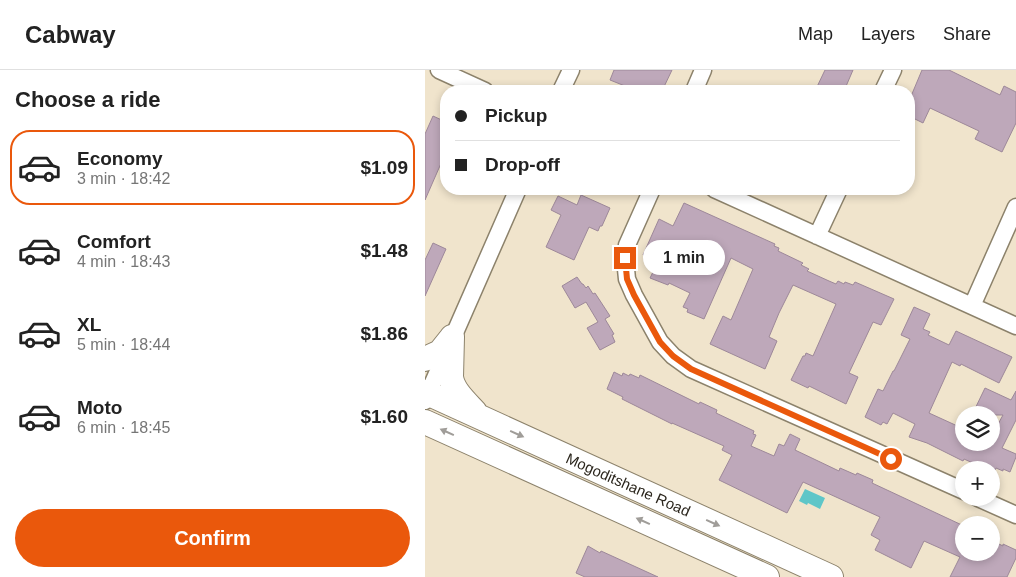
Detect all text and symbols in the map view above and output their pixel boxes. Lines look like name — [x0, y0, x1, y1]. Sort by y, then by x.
text: Cabway — [25, 21, 116, 48]
text: Map — [798, 24, 833, 44]
text: Layers — [861, 24, 915, 44]
text: Share — [943, 24, 991, 44]
text: Choose a ride — [15, 87, 160, 112]
text: Pickup — [485, 105, 547, 126]
icon: car — [17, 145, 62, 190]
text: Economy — [77, 148, 163, 169]
text: Drop-off — [485, 154, 560, 175]
text: $1.09 — [360, 157, 408, 178]
text: 3 min · 18:42 — [77, 170, 170, 187]
icon: car — [17, 228, 62, 273]
text: Comfort — [77, 231, 151, 252]
text: $1.48 — [360, 240, 408, 261]
callout: 1 min — [643, 240, 725, 276]
route end — [614, 247, 636, 269]
text: 1 min — [663, 249, 705, 266]
text: 4 min · 18:43 — [77, 253, 170, 270]
icon: car — [17, 311, 62, 356]
text: XL — [77, 314, 101, 335]
text: $1.86 — [360, 323, 408, 344]
text: 5 min · 18:44 — [77, 336, 170, 353]
icon: car — [17, 394, 62, 439]
text: Moto — [77, 397, 122, 418]
text: $1.60 — [360, 406, 408, 427]
map controls — [955, 406, 1000, 561]
button: layers — [955, 406, 1000, 451]
text: 6 min · 18:45 — [77, 419, 170, 436]
one-way arrow — [440, 427, 454, 435]
one-way arrow — [510, 431, 524, 439]
route start — [880, 448, 902, 470]
street label: Mogoditshane Road — [563, 449, 693, 520]
button: + — [955, 461, 1000, 506]
button: Confirm — [15, 509, 410, 567]
one-way arrow — [636, 516, 650, 524]
button: − — [955, 516, 1000, 561]
one-way arrow — [706, 520, 720, 528]

